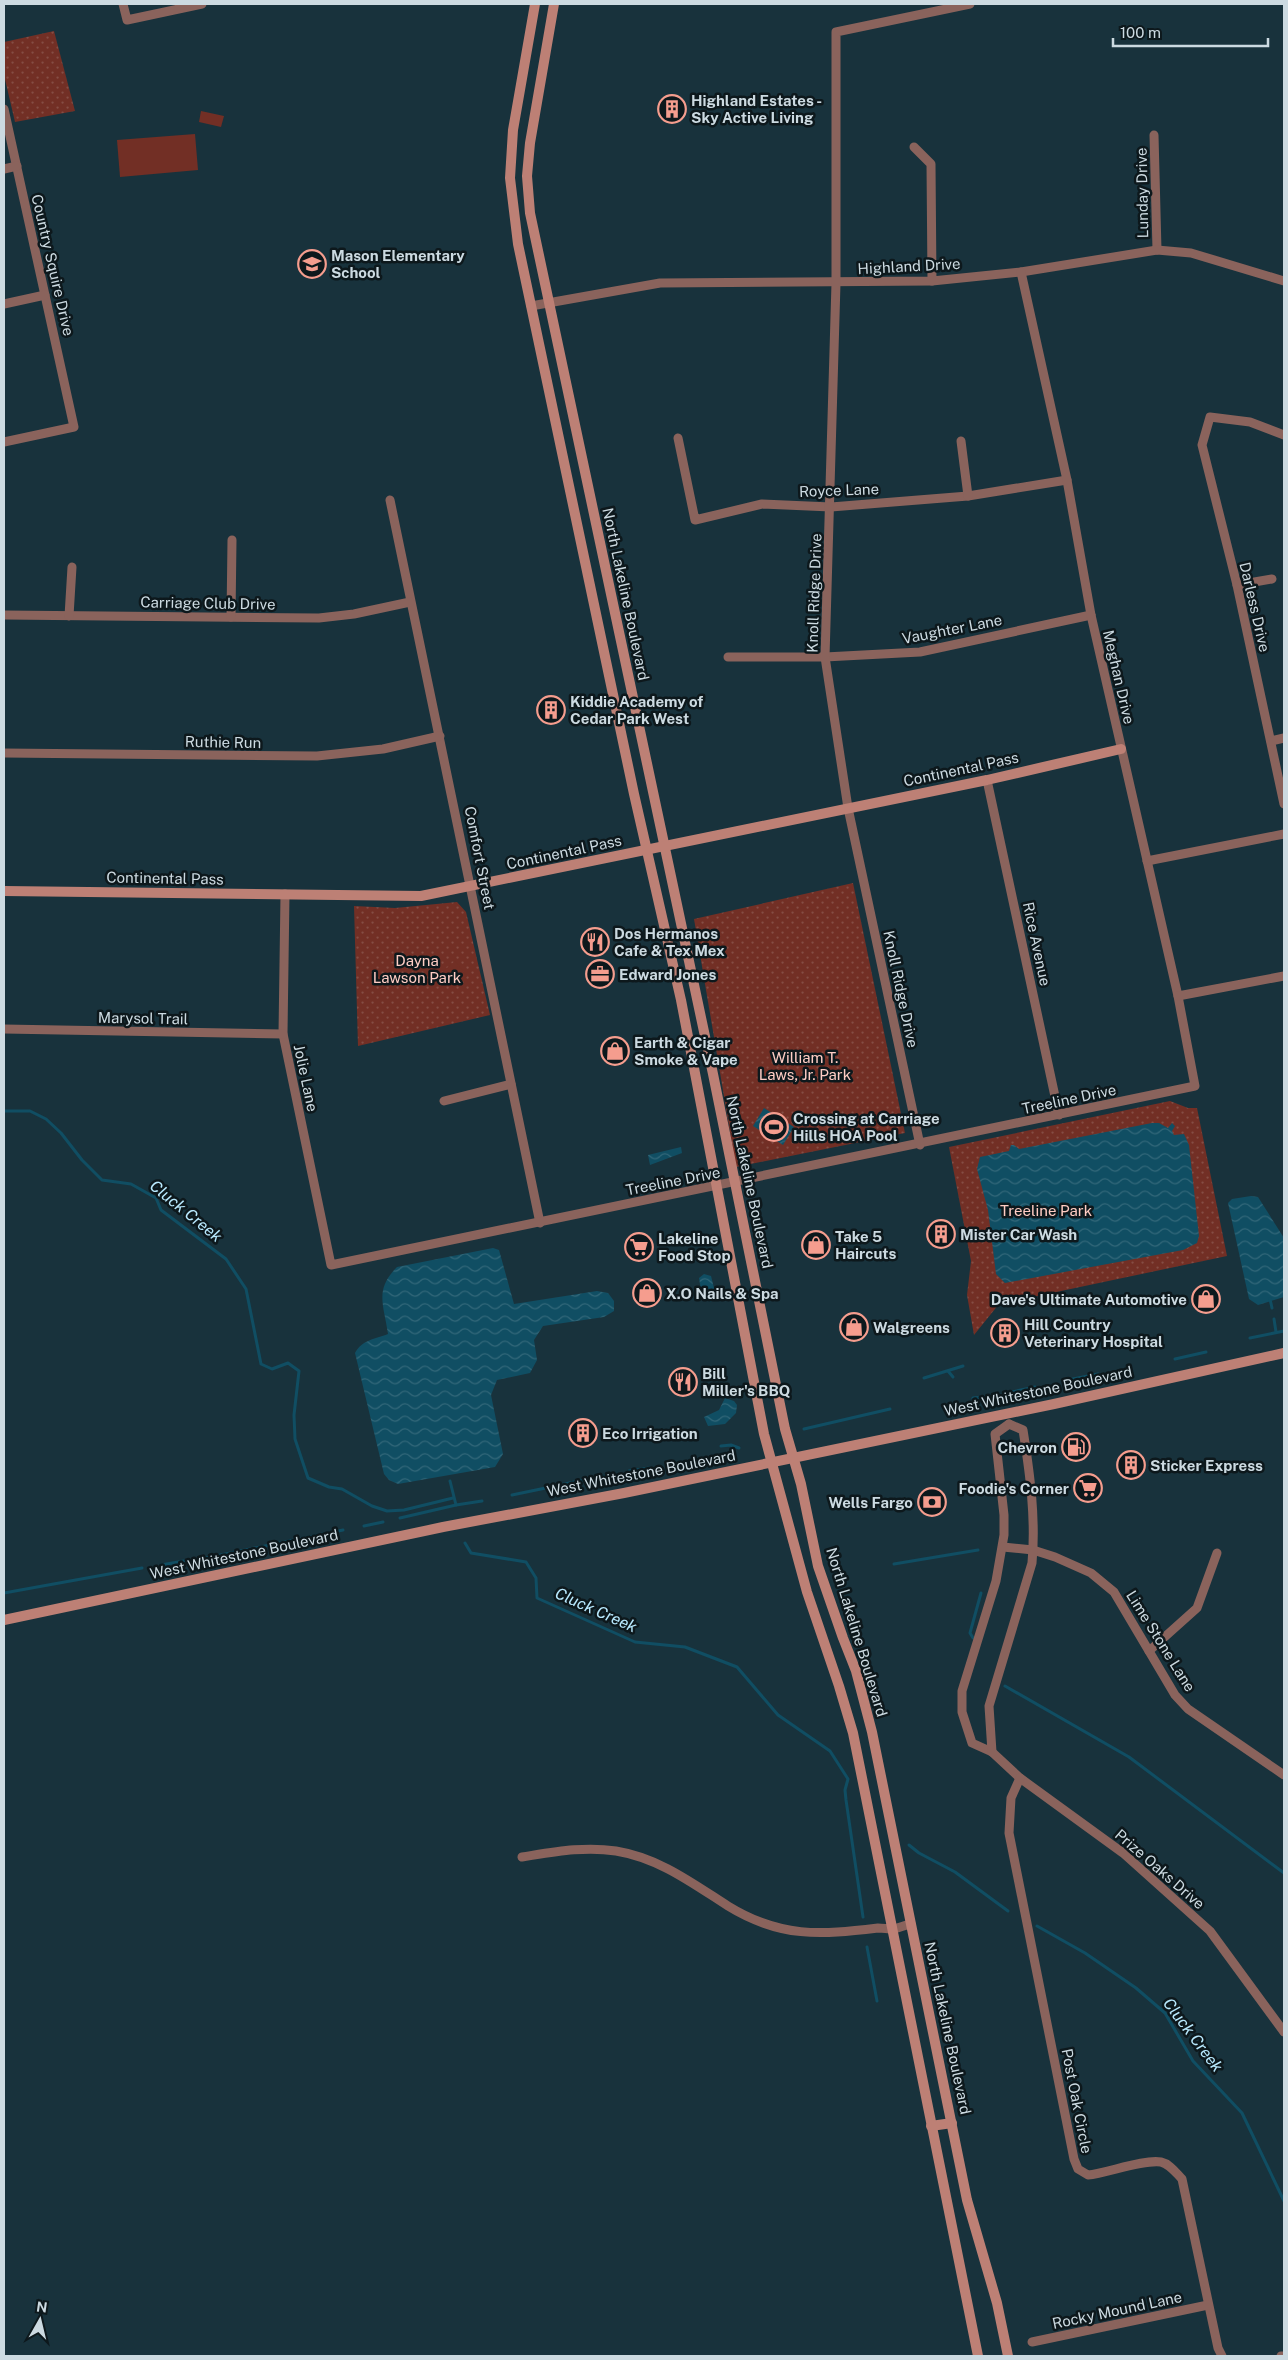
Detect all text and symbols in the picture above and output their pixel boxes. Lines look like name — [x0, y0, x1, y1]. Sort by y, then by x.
scale bar — [1113, 15, 1268, 47]
text: 100 m — [1120, 24, 1161, 41]
place label: Highland Estates - Sky Active Living — [691, 92, 822, 126]
building icon: Highland Estates - Sky Active Living — [657, 94, 687, 124]
street label: Lunday Drive — [1133, 148, 1151, 238]
street label: Country Squire Drive — [28, 193, 78, 337]
place label: Mason Elementary School — [331, 247, 465, 281]
school or university icon: Mason Elementary School — [297, 249, 327, 279]
street label: Highland Drive — [857, 255, 961, 277]
street label: Royce Lane — [799, 480, 879, 500]
street label: North Lakeline Boulevard — [599, 506, 653, 682]
street label: Knoll Ridge Drive — [803, 533, 825, 653]
street label: Darless Drive — [1236, 560, 1274, 654]
street label: Carriage Club Drive — [140, 593, 276, 613]
street label: Vaughter Lane — [901, 611, 1003, 647]
street label: Meghan Drive — [1100, 628, 1138, 726]
place label: Kiddie Academy of Cedar Park West — [570, 693, 703, 727]
building icon: Kiddie Academy of Cedar Park West — [536, 695, 566, 725]
street label: Ruthie Run — [185, 733, 261, 751]
street label: Continental Pass — [902, 748, 1020, 790]
street label: Comfort Street — [462, 805, 498, 911]
street label: Continental Pass — [505, 831, 623, 873]
street label: Continental Pass — [106, 868, 224, 888]
street label: Rice Avenue — [1020, 900, 1054, 988]
place label: Dos Hermanos Cafe & Tex Mex — [614, 925, 725, 959]
restaurant icon: Dos Hermanos Cafe & Tex Mex — [580, 927, 610, 957]
street label: Knoll Ridge Drive — [880, 929, 922, 1049]
park label: Dayna Lawson Park — [373, 952, 461, 986]
office icon: Edward Jones — [585, 959, 615, 989]
place label: Edward Jones — [619, 966, 716, 983]
street label: Marysol Trail — [98, 1009, 188, 1027]
place label: Earth & Cigar Smoke & Vape — [634, 1034, 738, 1068]
shop icon: Earth & Cigar Smoke & Vape — [600, 1036, 630, 1066]
street label: Jolie Lane — [291, 1043, 321, 1113]
park label: William T. Laws, Jr. Park — [759, 1049, 851, 1083]
street label: Treeline Drive — [1020, 1081, 1118, 1117]
street label: North Lakeline Boulevard — [723, 1094, 777, 1270]
place label: Crossing at Carriage Hills HOA Pool — [793, 1110, 940, 1144]
sports icon: Crossing at Carriage Hills HOA Pool — [759, 1112, 789, 1142]
street label: Treeline Drive — [624, 1163, 722, 1199]
water label: Cluck Creek — [146, 1176, 226, 1246]
park label: Treeline Park — [1000, 1202, 1092, 1219]
building icon: Mister Car Wash — [926, 1219, 956, 1249]
place label: Mister Car Wash — [960, 1226, 1077, 1243]
place label: Take 5 Haircuts — [835, 1228, 897, 1262]
place label: Lakeline Food Stop — [658, 1230, 731, 1264]
shop icon: Take 5 Haircuts — [801, 1230, 831, 1260]
supermarket icon: Lakeline Food Stop — [624, 1232, 654, 1262]
shop icon: X.O Nails & Spa — [632, 1278, 662, 1308]
shop icon: Dave's Ultimate Automotive — [1191, 1284, 1221, 1314]
place label: X.O Nails & Spa — [666, 1285, 779, 1302]
place label: Dave's Ultimate Automotive — [991, 1291, 1187, 1308]
shop icon: Walgreens — [839, 1312, 869, 1342]
place label: Hill Country Veterinary Hospital — [1024, 1316, 1163, 1350]
building icon: Hill Country Veterinary Hospital — [990, 1318, 1020, 1348]
place label: Walgreens — [873, 1319, 950, 1336]
street label: West Whitestone Boulevard — [942, 1363, 1134, 1419]
place label: Bill Miller's BBQ — [702, 1365, 790, 1399]
restaurant icon: Bill Miller's BBQ — [668, 1367, 698, 1397]
building icon: Eco Irrigation — [568, 1418, 598, 1448]
place label: Eco Irrigation — [602, 1425, 698, 1442]
fuel station icon: Chevron — [1061, 1432, 1091, 1462]
place label: Chevron — [997, 1439, 1057, 1456]
street label: West Whitestone Boulevard — [545, 1446, 737, 1500]
building icon: Sticker Express — [1116, 1450, 1146, 1480]
place label: Sticker Express — [1150, 1457, 1263, 1474]
supermarket icon: Foodie's Corner — [1073, 1473, 1103, 1503]
place label: Foodie's Corner — [958, 1480, 1069, 1497]
bank icon: Wells Fargo — [917, 1487, 947, 1517]
place label: Wells Fargo — [829, 1494, 913, 1511]
street label: West Whitestone Boulevard — [148, 1526, 340, 1582]
street label: North Lakeline Boulevard — [823, 1545, 891, 1719]
water label: Cluck Creek — [552, 1584, 640, 1637]
street label: Lime Stone Lane — [1123, 1587, 1199, 1695]
street label: Prize Oaks Drive — [1112, 1826, 1208, 1912]
street label: North Lakeline Boulevard — [921, 1940, 975, 2116]
water label: Cluck Creek — [1159, 1994, 1227, 2076]
street label: Post Oak Circle — [1058, 2047, 1096, 2155]
street label: Rocky Mound Lane — [1051, 2288, 1183, 2332]
north arrow — [15, 2295, 65, 2345]
text: N — [35, 2298, 48, 2316]

